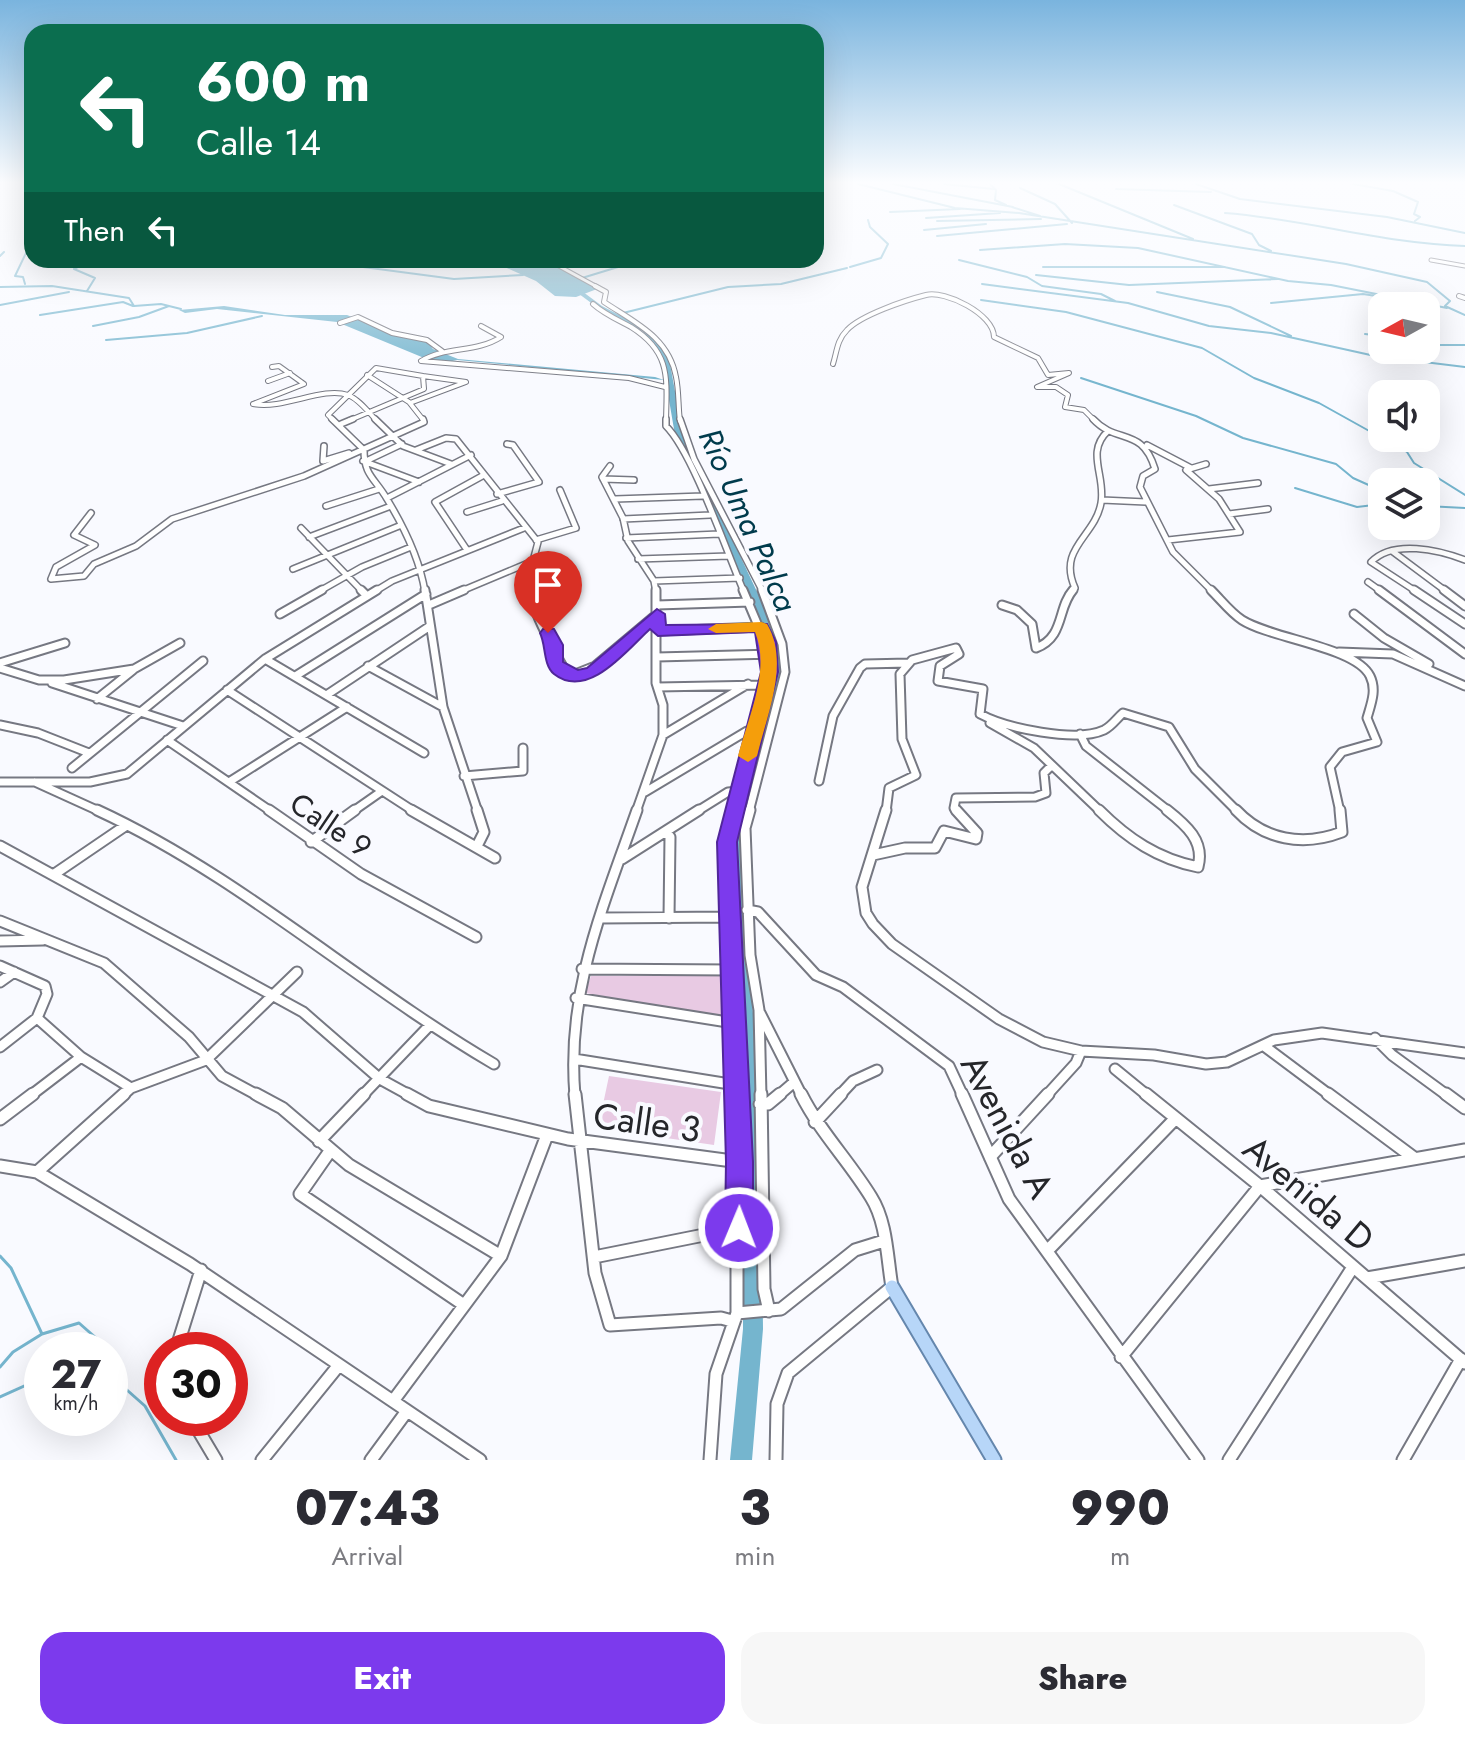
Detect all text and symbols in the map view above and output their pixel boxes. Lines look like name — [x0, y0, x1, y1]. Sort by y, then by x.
text: 600 m — [196, 41, 370, 122]
icon: left — [64, 56, 168, 160]
text: Calle 14 — [196, 116, 321, 168]
icon: left — [141, 208, 185, 252]
text: Then — [64, 209, 125, 252]
north arrow — [1368, 292, 1440, 364]
map controls — [1368, 292, 1440, 540]
button: sound — [1368, 380, 1440, 452]
water label: Río Uma Palca — [687, 421, 809, 619]
button: layers — [1368, 468, 1440, 540]
pin — [514, 551, 582, 633]
icon: arrive — [526, 563, 570, 607]
street label: Calle 9 — [281, 782, 381, 868]
street label: Avenida A — [948, 1045, 1068, 1207]
street label: Calle 3 — [590, 1089, 704, 1155]
street label: Avenida D — [1232, 1123, 1386, 1263]
position arrow — [697, 1186, 781, 1270]
speed limit sign: 30 — [144, 1332, 248, 1436]
text: 27 — [51, 1345, 101, 1403]
text: km/h — [53, 1389, 99, 1418]
text: 07:43 — [295, 1474, 440, 1543]
text: 3 — [740, 1474, 770, 1543]
text: 990 — [1070, 1474, 1170, 1543]
text: Arrival — [331, 1537, 403, 1575]
text: min — [735, 1537, 775, 1575]
text: m — [1110, 1537, 1130, 1575]
button: Exit — [40, 1632, 725, 1724]
button: Share — [741, 1632, 1425, 1724]

